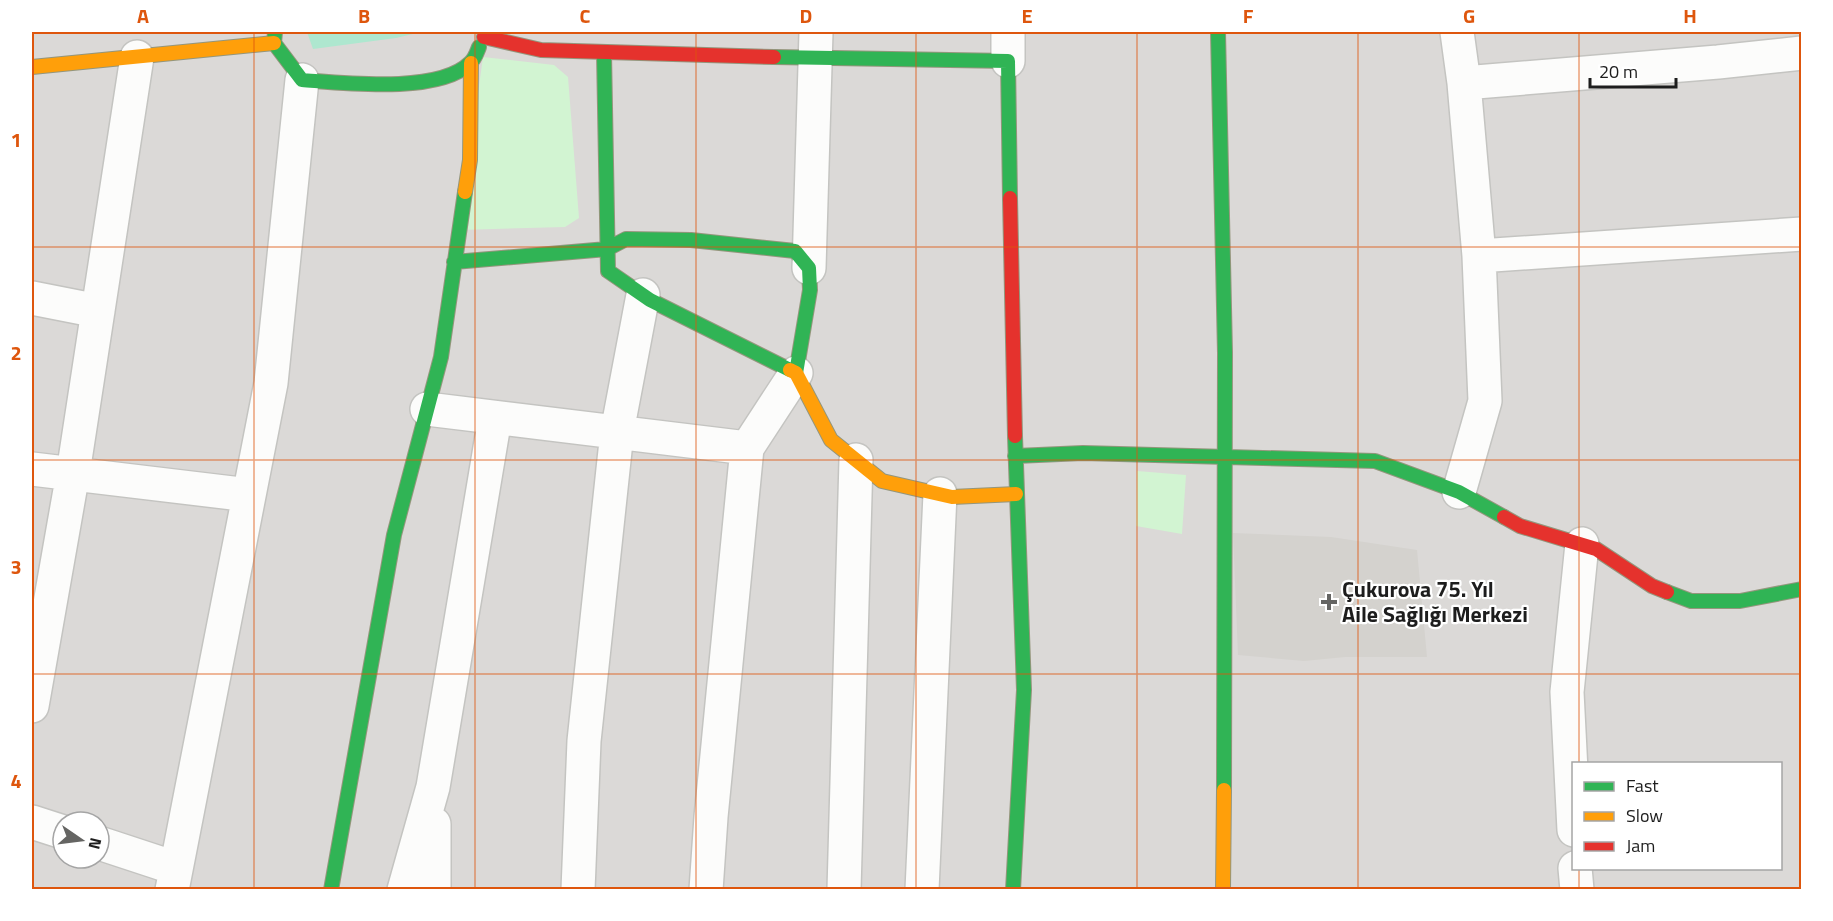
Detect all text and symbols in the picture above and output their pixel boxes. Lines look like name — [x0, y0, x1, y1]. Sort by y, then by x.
text: A — [137, 0, 149, 31]
text: B — [358, 0, 370, 31]
text: C — [580, 0, 591, 31]
text: D — [800, 0, 812, 31]
text: E — [1021, 0, 1033, 31]
text: F — [1243, 0, 1254, 31]
text: G — [1463, 0, 1475, 31]
text: H — [1683, 0, 1697, 31]
scale bar — [1590, 51, 1676, 89]
text: 20 m — [1599, 58, 1638, 85]
text: 1 — [10, 124, 22, 155]
text: 2 — [10, 337, 22, 368]
text: 3 — [10, 551, 22, 582]
place label: Çukurova 75. Yıl Aile Sağlığı Merkezi — [1342, 572, 1528, 631]
marker: Çukurova 75. Yıl Aile Sağlığı Merkezi — [1320, 593, 1338, 611]
legend — [1572, 762, 1782, 870]
text: 4 — [10, 765, 22, 796]
text: Fast — [1626, 772, 1659, 799]
text: Slow — [1626, 802, 1663, 829]
north arrow — [51, 810, 111, 870]
text: Jam — [1626, 832, 1655, 859]
text: N — [83, 835, 109, 852]

